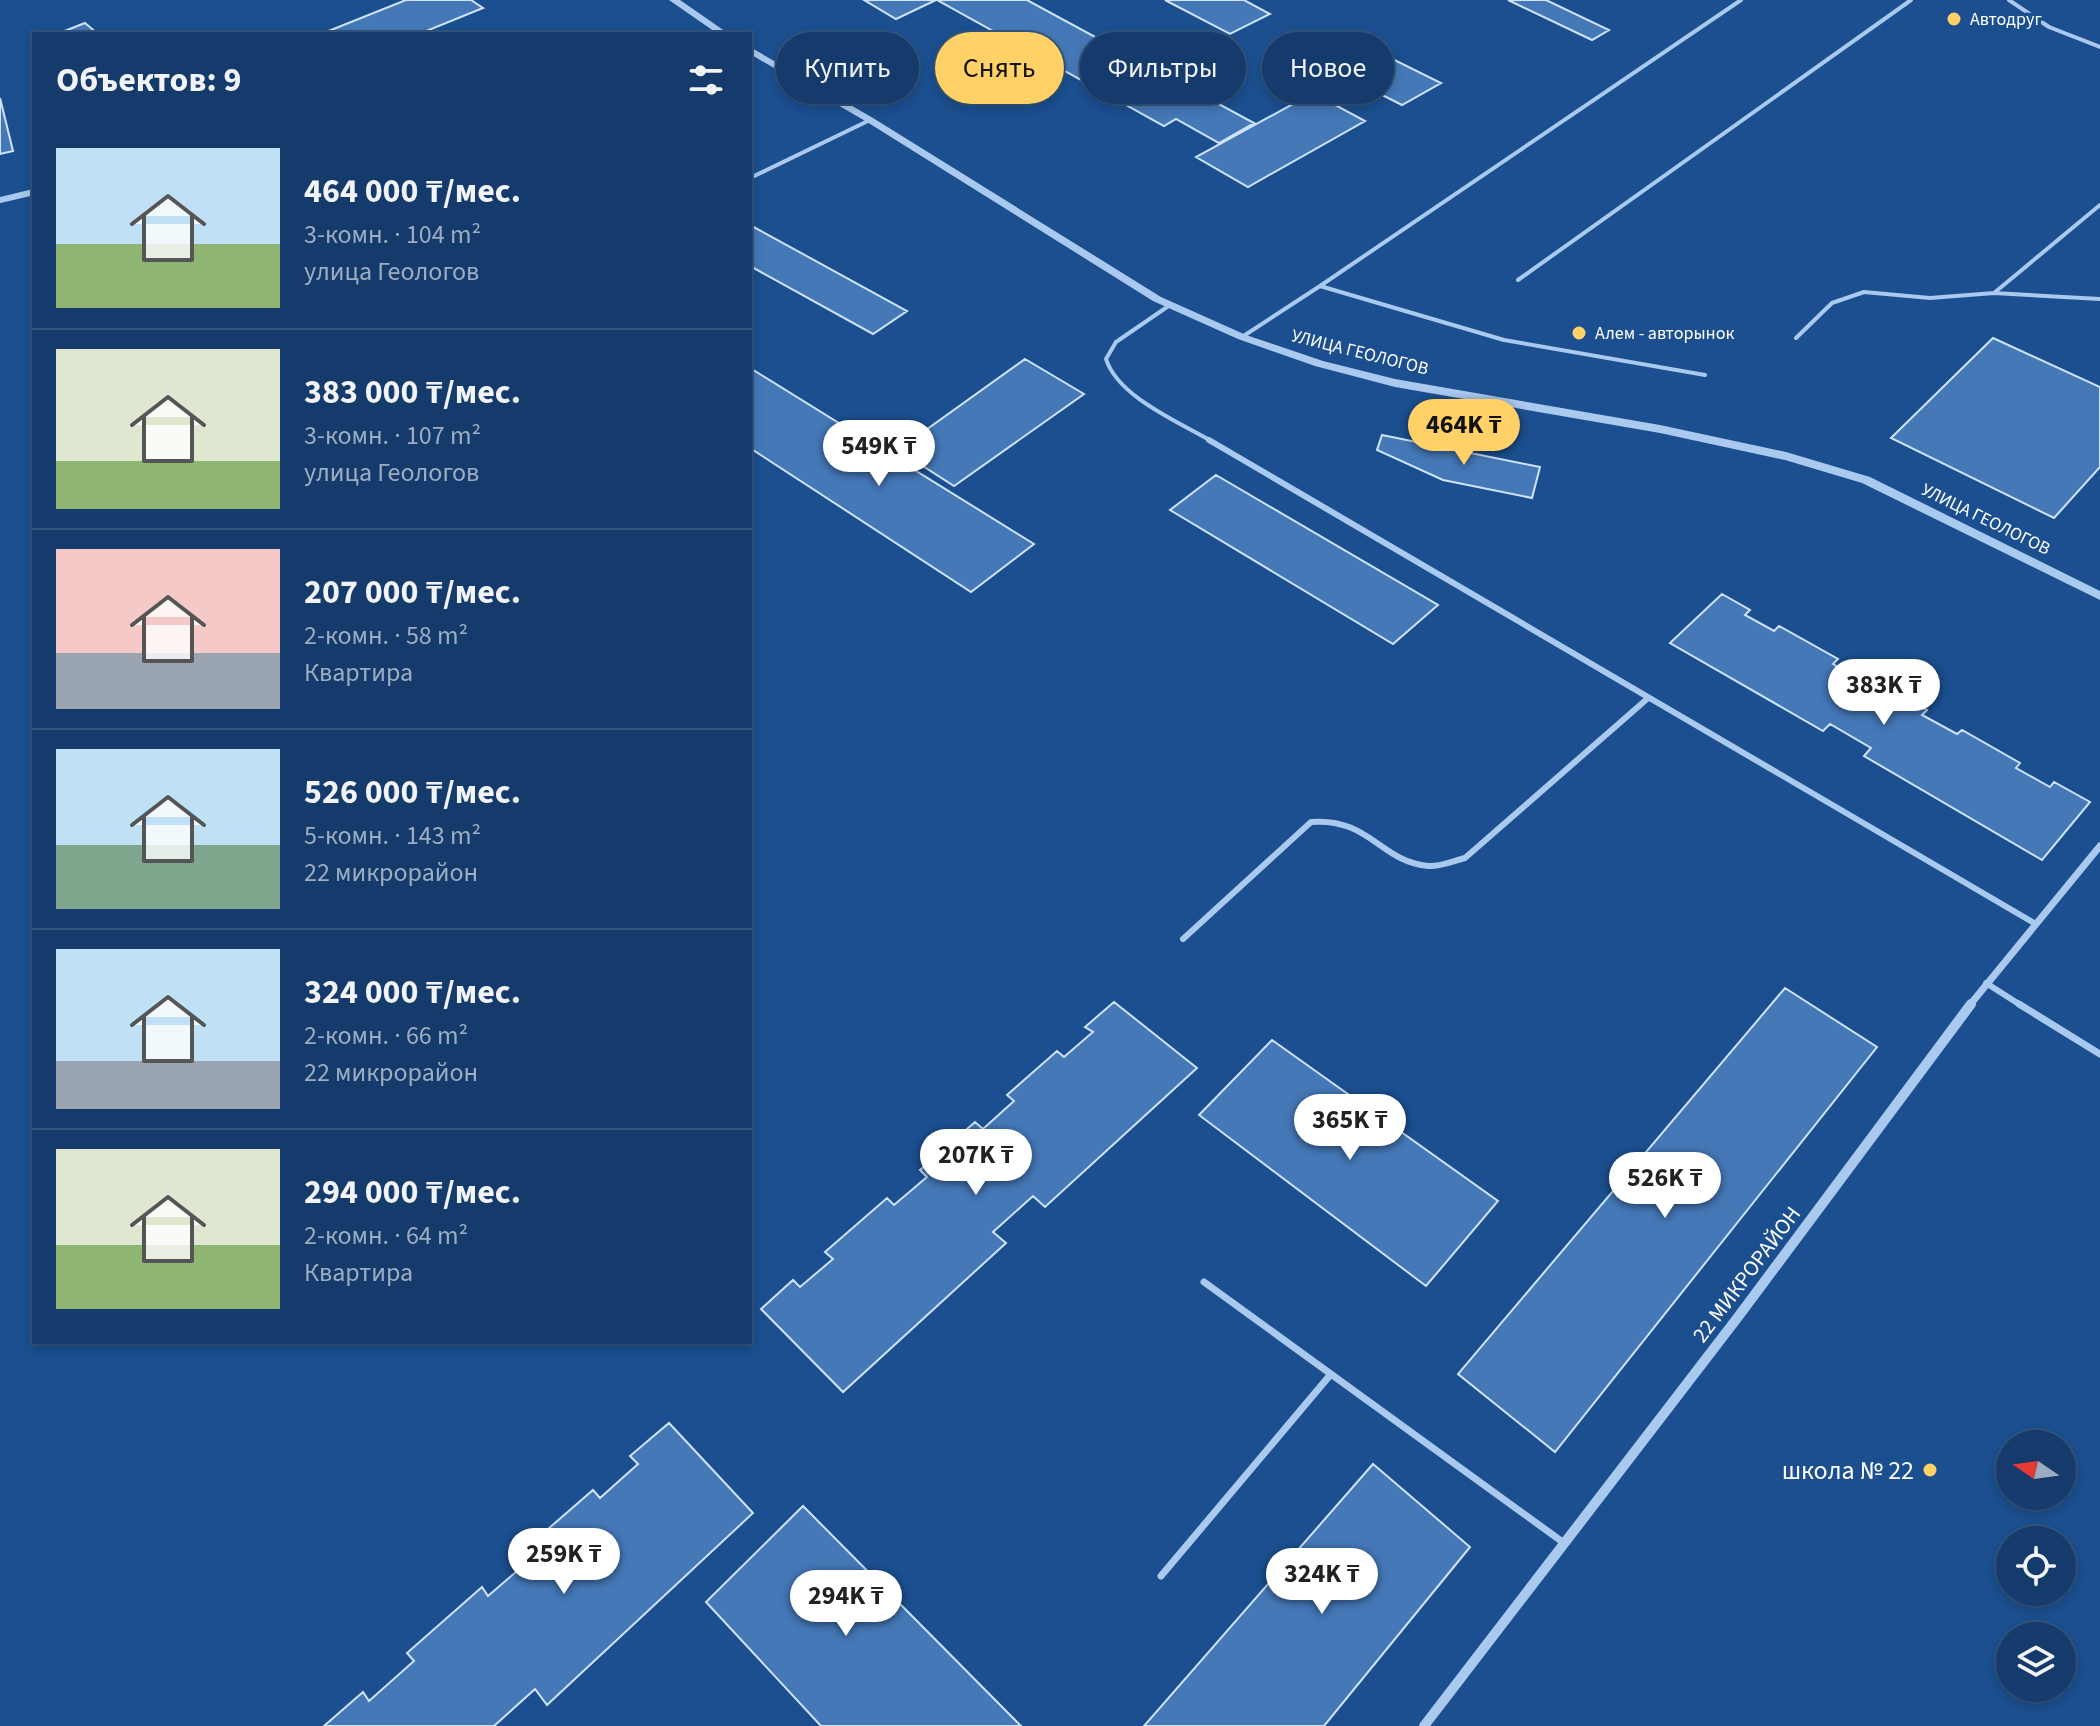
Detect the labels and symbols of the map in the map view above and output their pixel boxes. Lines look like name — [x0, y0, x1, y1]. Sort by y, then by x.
place label: Автодруг — [1970, 7, 2042, 32]
marker: Автодруг — [1945, 10, 1963, 28]
place label: Алем - авторынок — [1595, 321, 1734, 346]
street label: УЛИЦА ГЕОЛОГОВ — [1289, 323, 1431, 382]
marker: Алем - авторынок — [1570, 324, 1588, 342]
pin: 464K ₸ — [1399, 399, 1529, 467]
pin: 549K ₸ — [814, 420, 944, 488]
street label: УЛИЦА ГЕОЛОГОВ — [1917, 477, 2054, 561]
pin: 383K ₸ — [1819, 659, 1949, 727]
pin: 365K ₸ — [1285, 1094, 1415, 1162]
pin: 207K ₸ — [911, 1129, 1041, 1197]
pin: 526K ₸ — [1600, 1152, 1730, 1220]
street label: 22 МИКРОРАЙОН — [1685, 1200, 1809, 1349]
north arrow — [1996, 1430, 2076, 1510]
place label: школа № 22 — [1782, 1452, 1914, 1489]
marker: школа № 22 — [1921, 1461, 1939, 1479]
pin: 259K ₸ — [499, 1528, 629, 1596]
pin: 324K ₸ — [1257, 1548, 1387, 1616]
pin: 294K ₸ — [781, 1570, 911, 1638]

